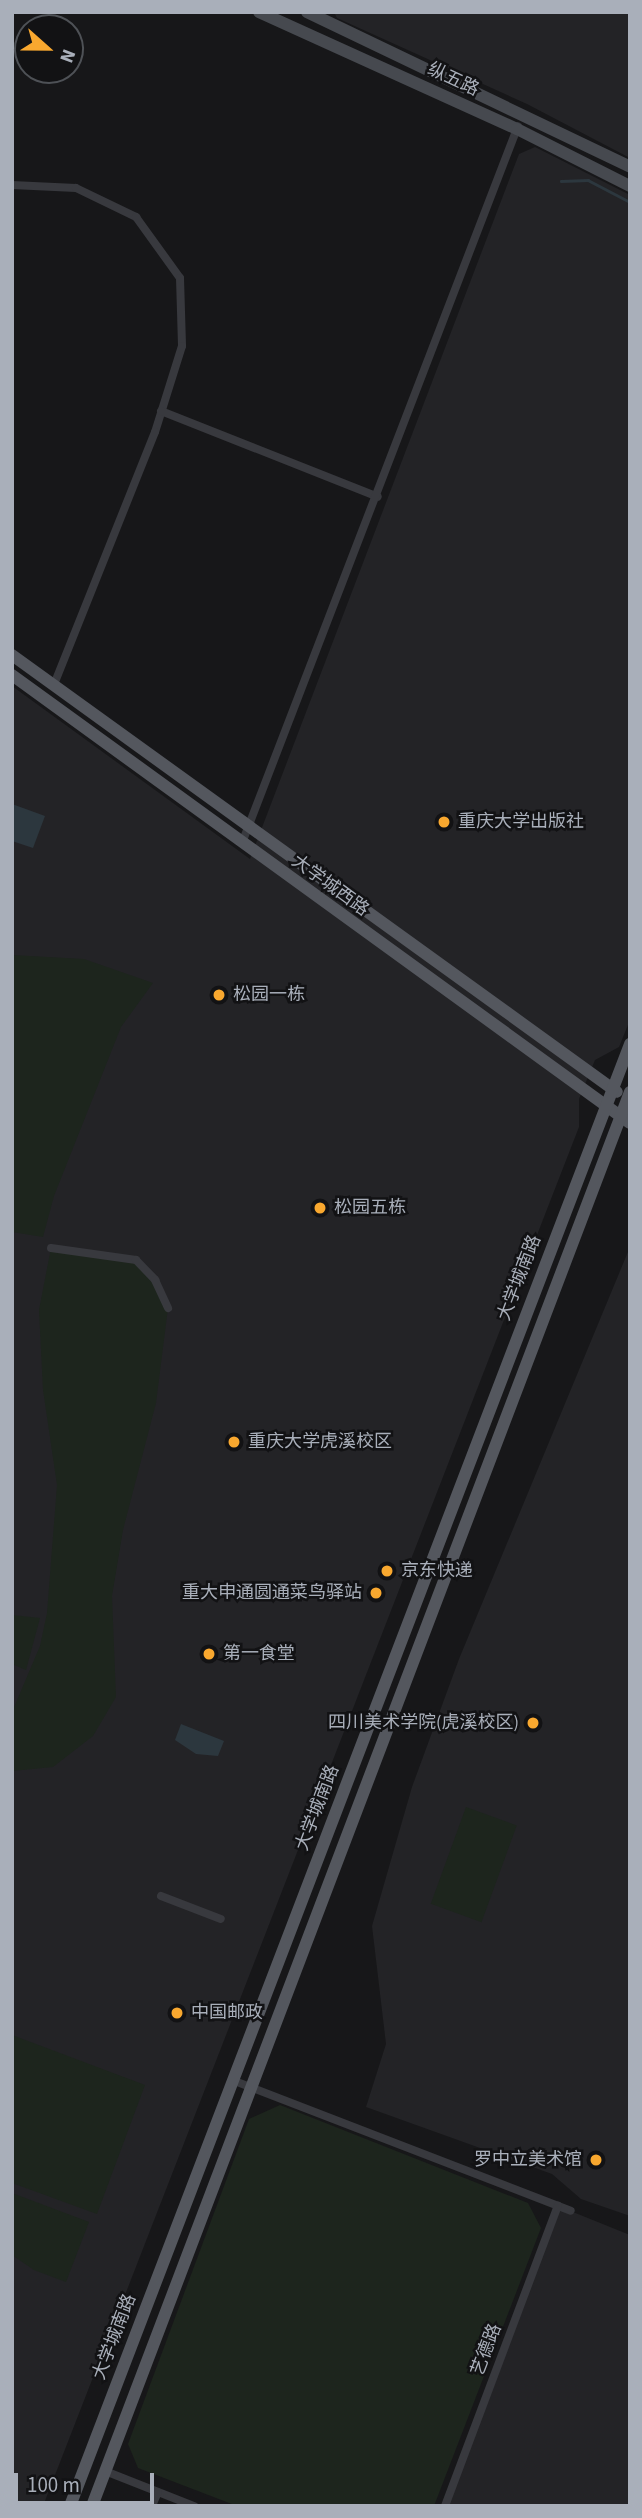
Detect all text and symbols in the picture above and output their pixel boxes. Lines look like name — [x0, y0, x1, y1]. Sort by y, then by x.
north arrow — [14, 14, 84, 84]
text: N — [52, 45, 82, 67]
street label: 纵五路 — [424, 59, 482, 101]
place label: 重庆大学出版社 — [458, 811, 584, 833]
marker: 重庆大学出版社 — [436, 814, 452, 830]
street label: 大学城西路 — [287, 851, 373, 921]
place label: 松园一栋 — [233, 984, 305, 1006]
marker: 松园一栋 — [211, 987, 227, 1003]
place label: 松园五栋 — [334, 1197, 406, 1219]
marker: 松园五栋 — [312, 1200, 328, 1216]
street label: 大学城南路 — [494, 1232, 546, 1324]
place label: 重庆大学虎溪校区 — [248, 1431, 392, 1453]
marker: 重庆大学虎溪校区 — [226, 1434, 242, 1450]
place label: 京东快递 — [401, 1560, 473, 1582]
marker: 京东快递 — [379, 1563, 395, 1579]
place label: 重大申通圆通菜鸟驿站 — [182, 1582, 362, 1604]
marker: 重大申通圆通菜鸟驿站 — [368, 1585, 384, 1601]
place label: 第一食堂 — [223, 1643, 295, 1665]
marker: 第一食堂 — [201, 1646, 217, 1662]
place label: 四川美术学院(虎溪校区) — [328, 1712, 519, 1734]
marker: 四川美术学院(虎溪校区) — [525, 1715, 541, 1731]
street label: 大学城南路 — [292, 1762, 344, 1854]
place label: 中国邮政 — [191, 2002, 263, 2024]
marker: 中国邮政 — [169, 2005, 185, 2021]
place label: 罗中立美术馆 — [474, 2149, 582, 2171]
marker: 罗中立美术馆 — [588, 2152, 604, 2168]
street label: 大学城南路 — [89, 2291, 141, 2383]
street label: 艺德路 — [467, 2321, 507, 2379]
scale bar — [18, 2458, 158, 2502]
text: 100 m — [27, 2470, 80, 2500]

